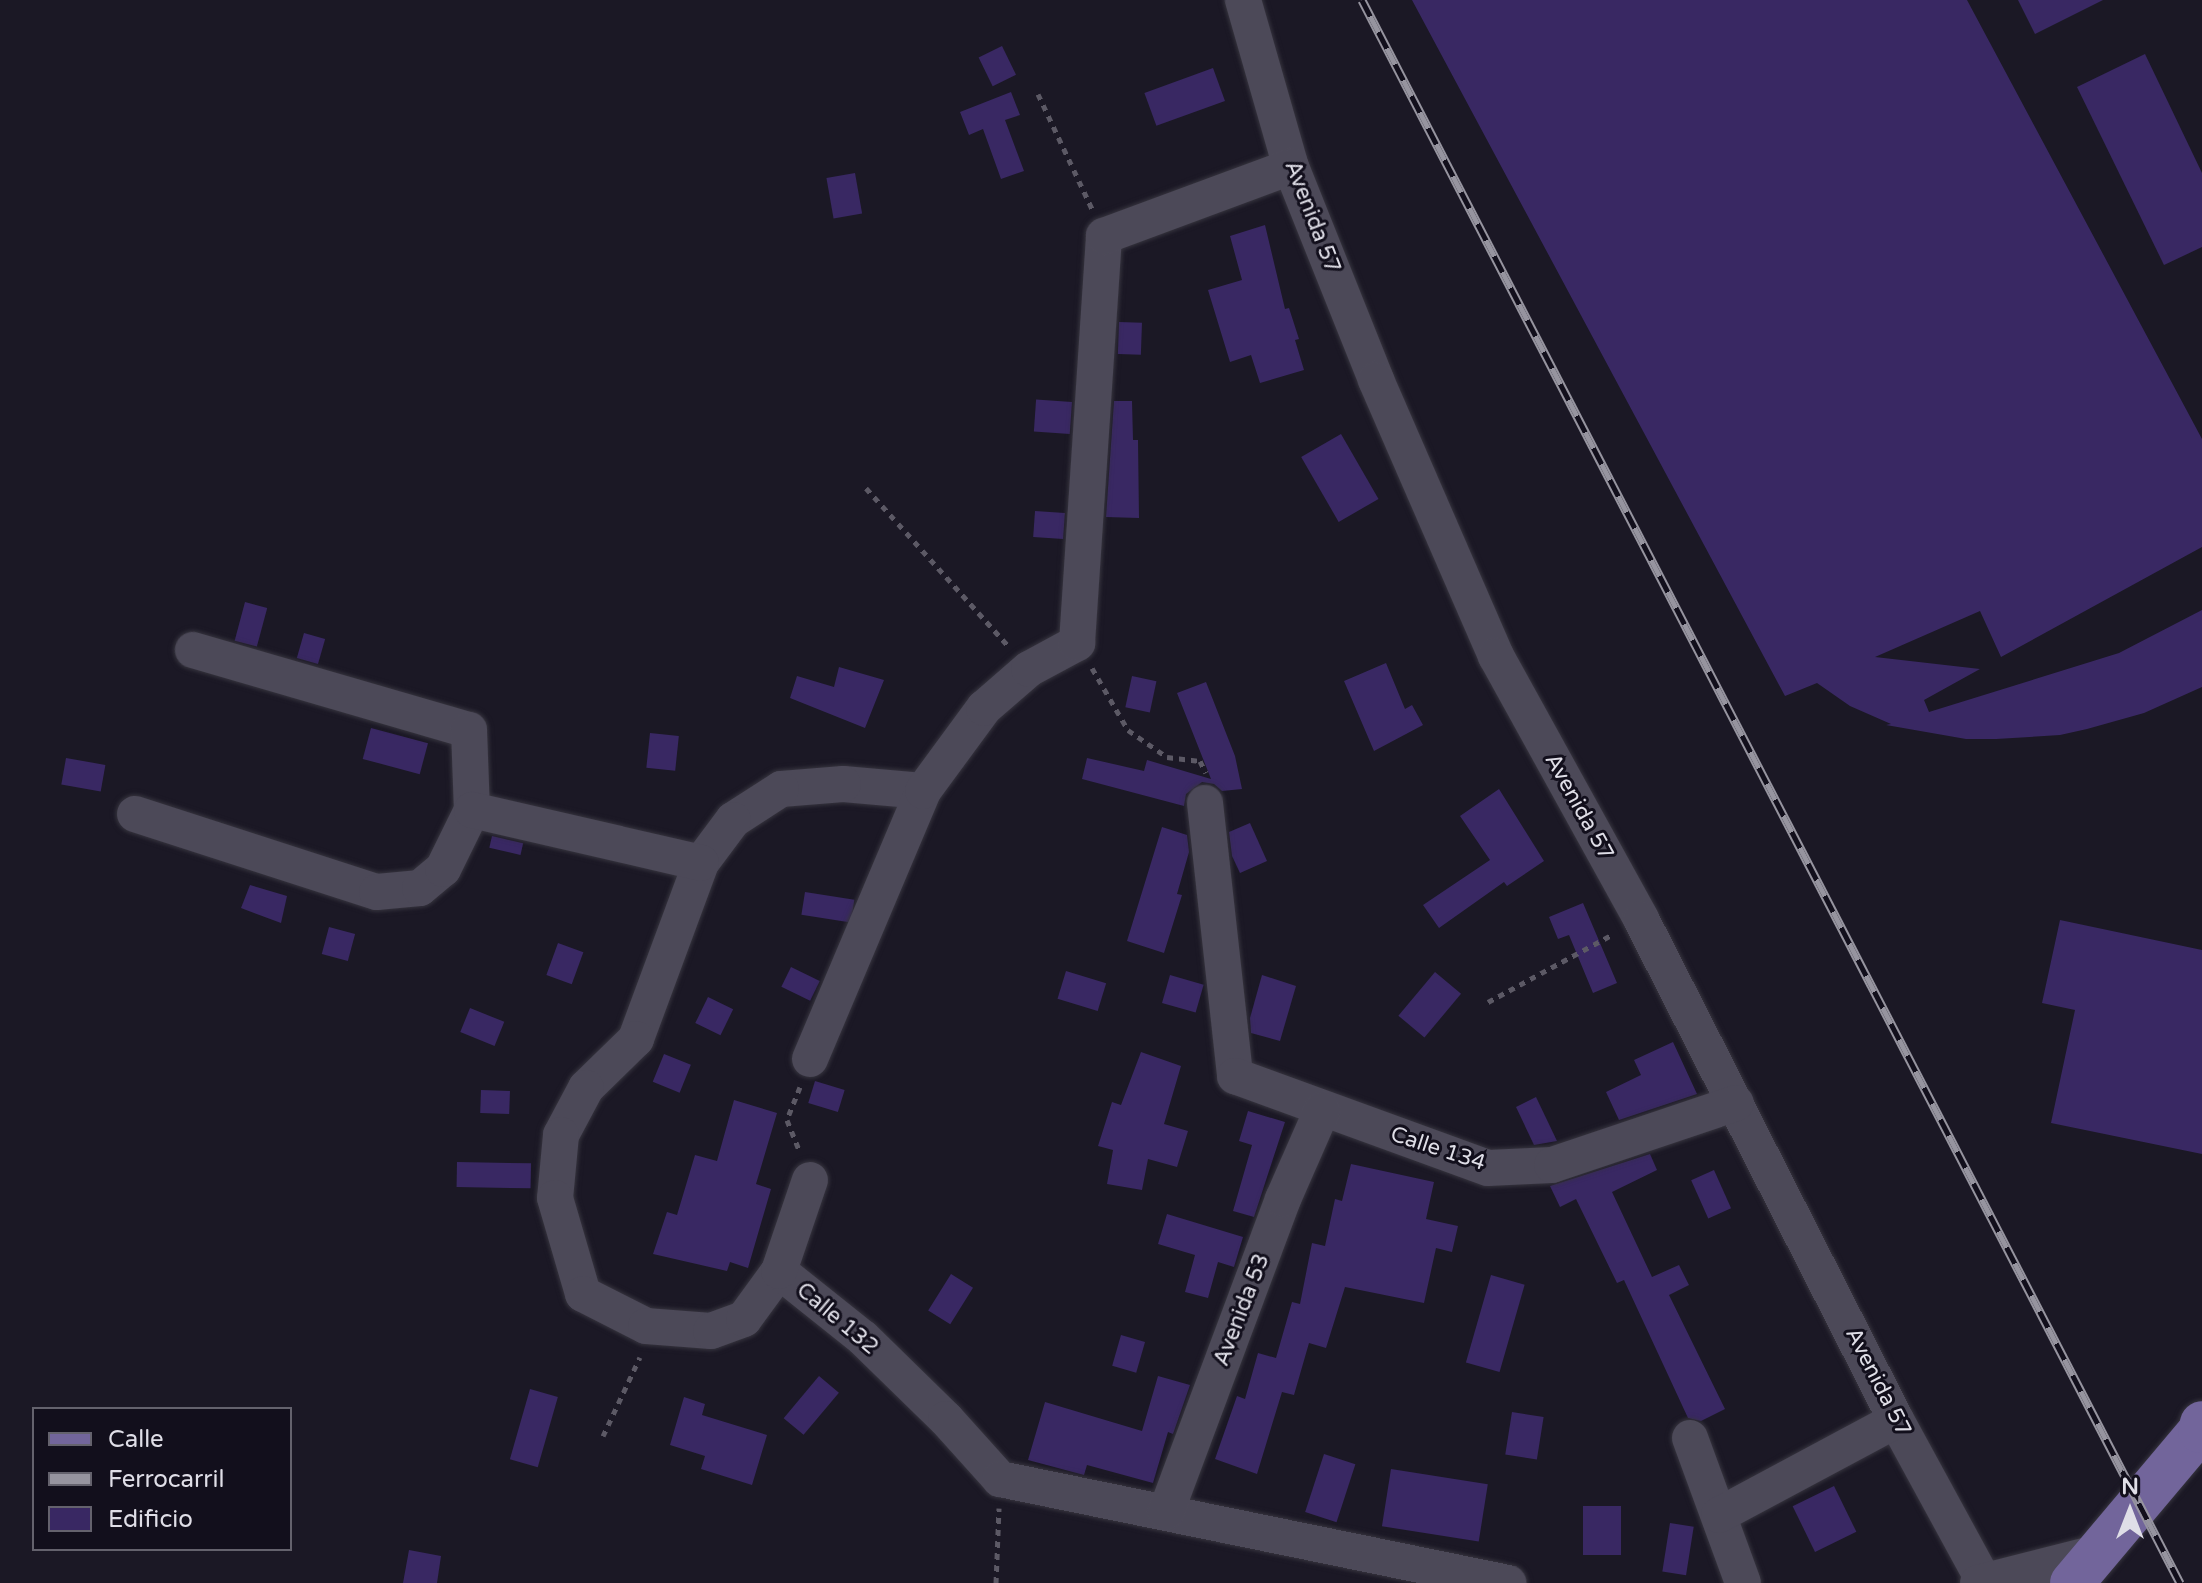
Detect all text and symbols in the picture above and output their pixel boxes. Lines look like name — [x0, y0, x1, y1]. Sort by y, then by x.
street label: Avenida 57 — [1279, 157, 1345, 277]
street label: Avenida 57 — [1539, 749, 1619, 865]
street label: Calle 134 — [1387, 1121, 1489, 1177]
street label: Avenida 53 — [1209, 1250, 1275, 1370]
street label: Calle 132 — [791, 1277, 883, 1361]
street label: Avenida 57 — [1839, 1323, 1917, 1441]
legend — [32, 1407, 292, 1551]
text: Calle — [108, 1425, 164, 1454]
text: Ferrocarril — [108, 1465, 224, 1494]
north arrow — [2090, 1471, 2170, 1551]
text: N — [2121, 1474, 2139, 1500]
text: Edificio — [108, 1505, 193, 1534]

